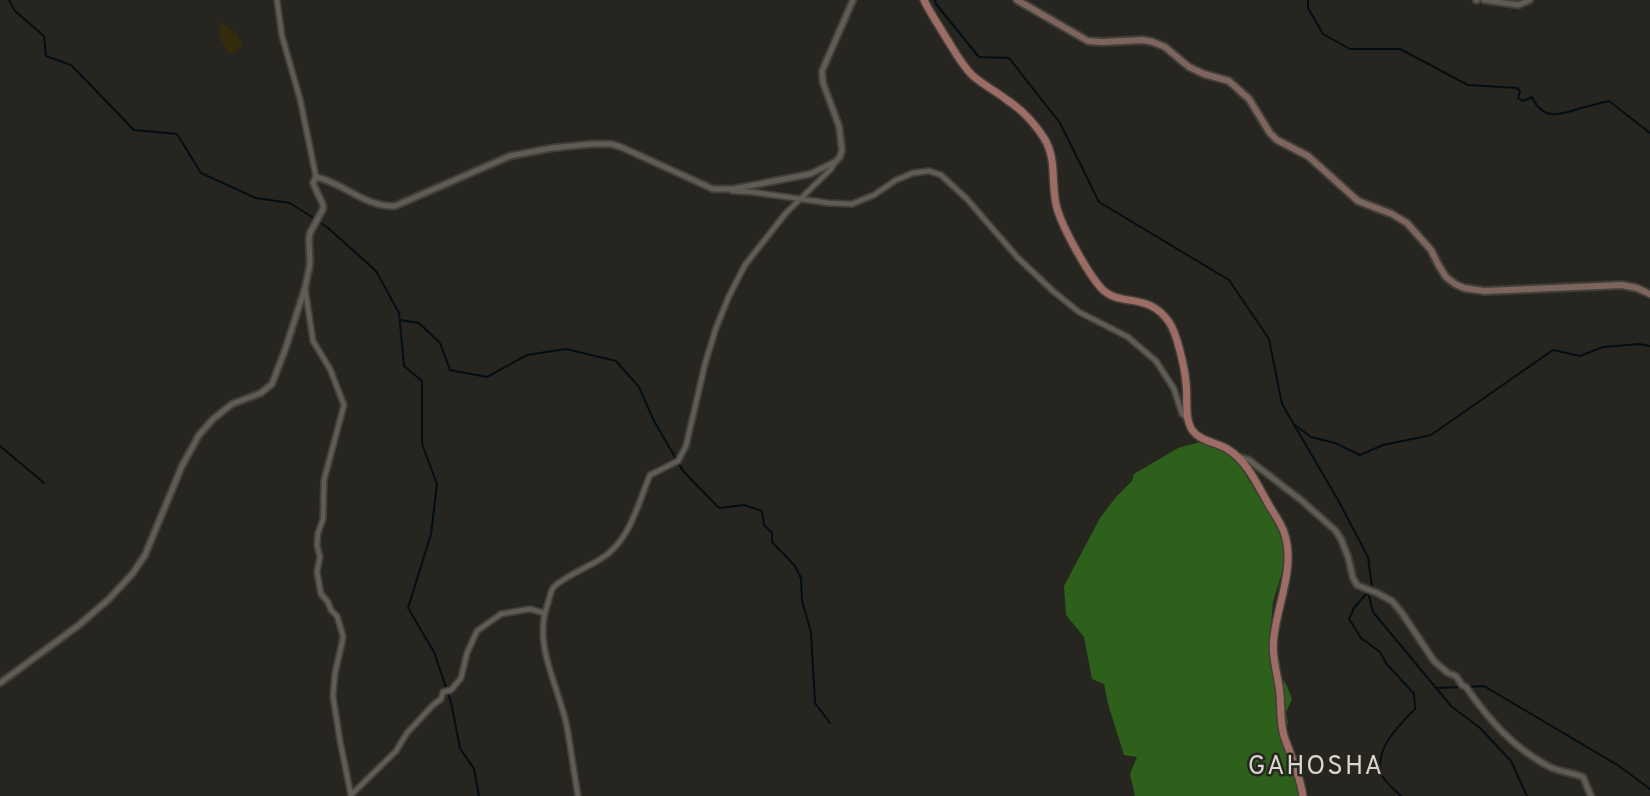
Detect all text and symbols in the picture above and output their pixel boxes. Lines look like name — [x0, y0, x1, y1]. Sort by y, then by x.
district label: GAHOSHA — [1248, 751, 1384, 784]

